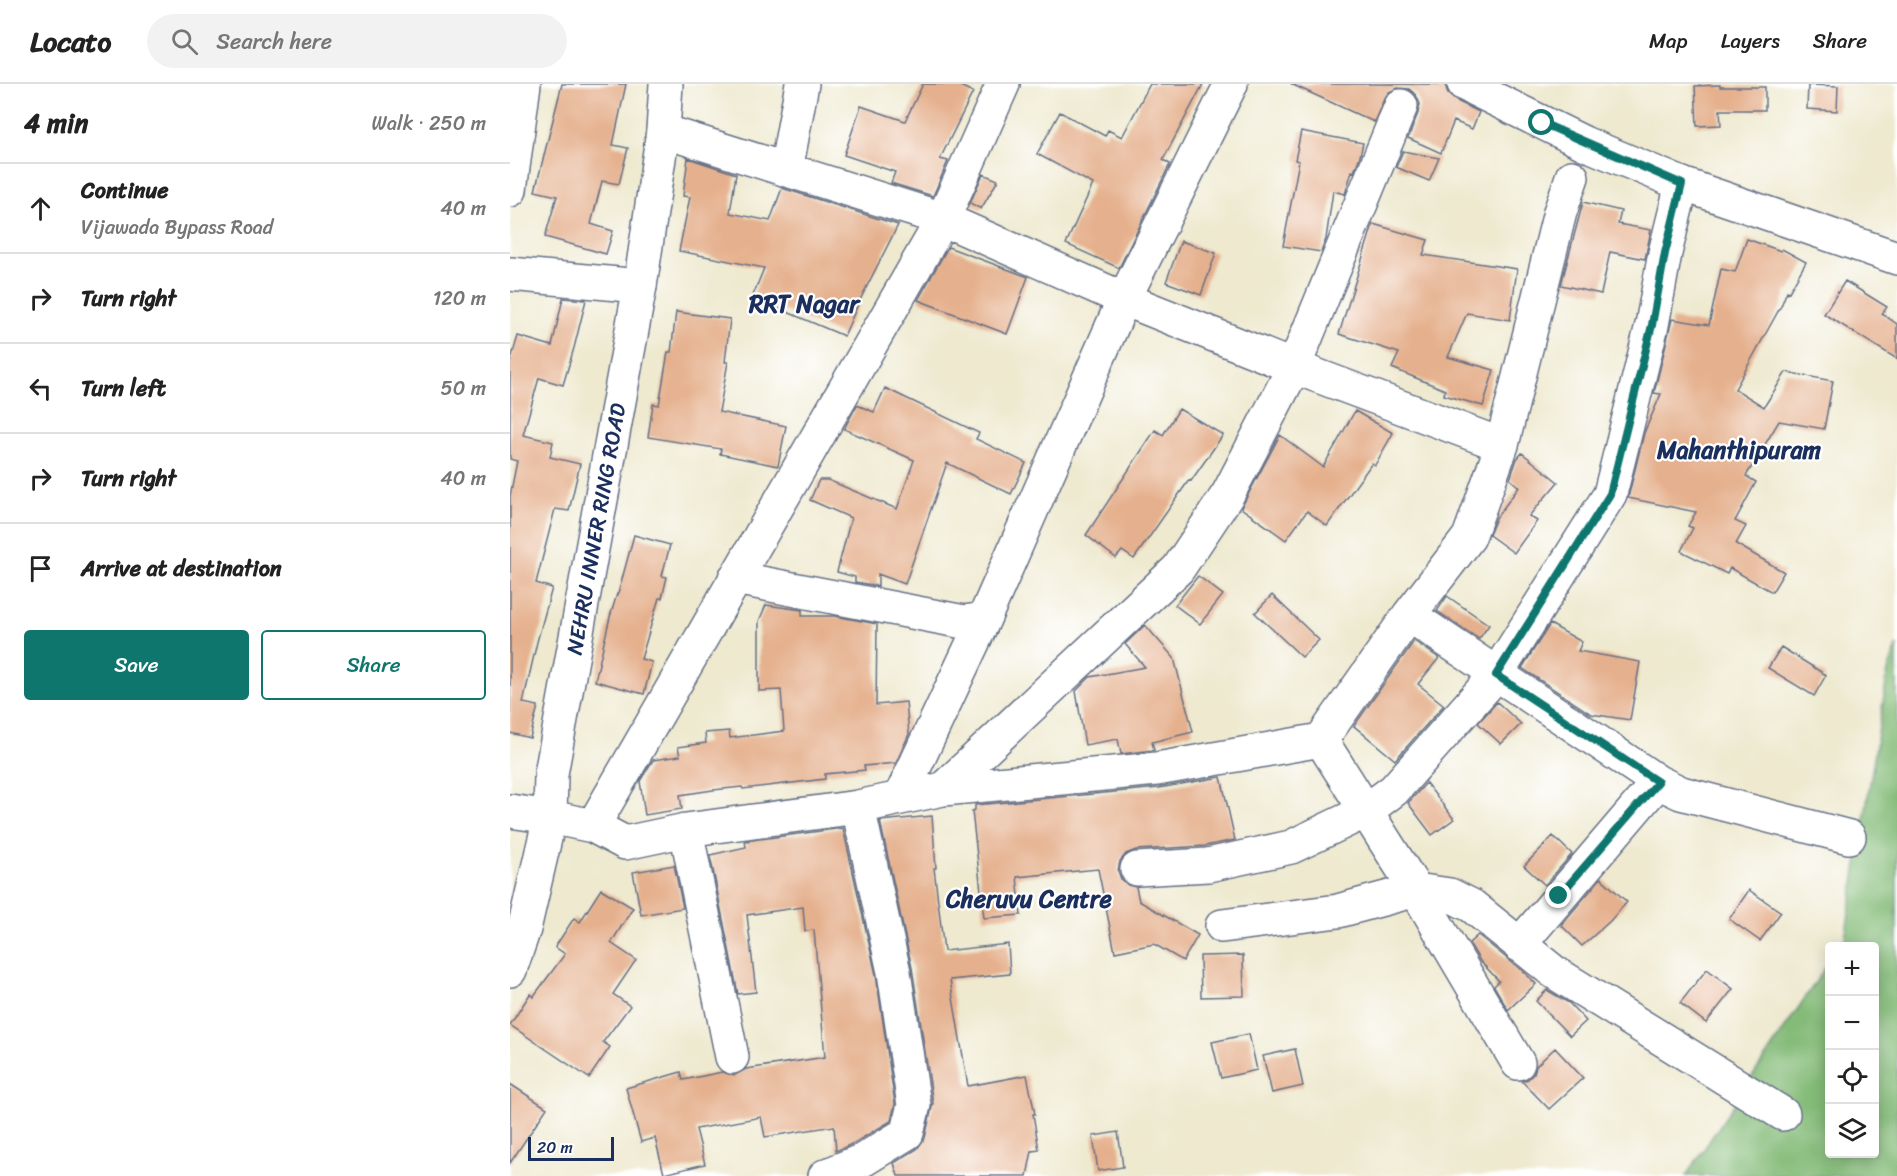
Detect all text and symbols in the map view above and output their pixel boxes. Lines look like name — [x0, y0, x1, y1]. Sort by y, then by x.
search box — [147, 14, 567, 68]
text: Locato — [30, 17, 111, 66]
text: Search here — [216, 22, 332, 61]
text: Map — [1649, 22, 1688, 60]
text: Layers — [1721, 22, 1780, 60]
text: Share — [1813, 22, 1867, 60]
icon: search — [168, 25, 201, 58]
text: 4 min — [24, 100, 88, 146]
text: Walk · 250 m — [372, 106, 486, 141]
route start — [1528, 109, 1554, 135]
text: Continue — [81, 171, 169, 210]
text: 40 m — [440, 191, 486, 226]
icon: ahead — [24, 192, 57, 225]
text: Vijawada Bypass Road — [81, 210, 273, 245]
text: Turn right — [81, 279, 176, 318]
text: 120 m — [433, 281, 486, 316]
icon: right — [24, 282, 57, 315]
district label: RRT Nagar — [748, 283, 861, 325]
text: Turn left — [81, 369, 166, 408]
text: 50 m — [441, 371, 486, 406]
icon: left — [24, 372, 57, 405]
street label: NEHRU INNER RING ROAD — [555, 400, 637, 658]
district label: Mahanthipuram — [1656, 429, 1822, 471]
text: Turn right — [81, 459, 176, 498]
text: 40 m — [440, 461, 486, 496]
icon: right — [24, 462, 57, 495]
text: Arrive at destination — [81, 549, 282, 588]
icon: arrive — [24, 552, 57, 585]
button: Save — [24, 630, 249, 700]
button: Share — [261, 630, 486, 700]
district label: Cheruvu Centre — [945, 878, 1113, 920]
route end — [1545, 882, 1571, 908]
map controls — [1825, 942, 1879, 1158]
button: + — [1825, 942, 1879, 996]
button: − — [1825, 996, 1879, 1050]
button: locate — [1825, 1050, 1879, 1104]
button: layers — [1825, 1104, 1879, 1158]
text: 20 m — [537, 1133, 573, 1162]
scale bar — [528, 1134, 614, 1162]

